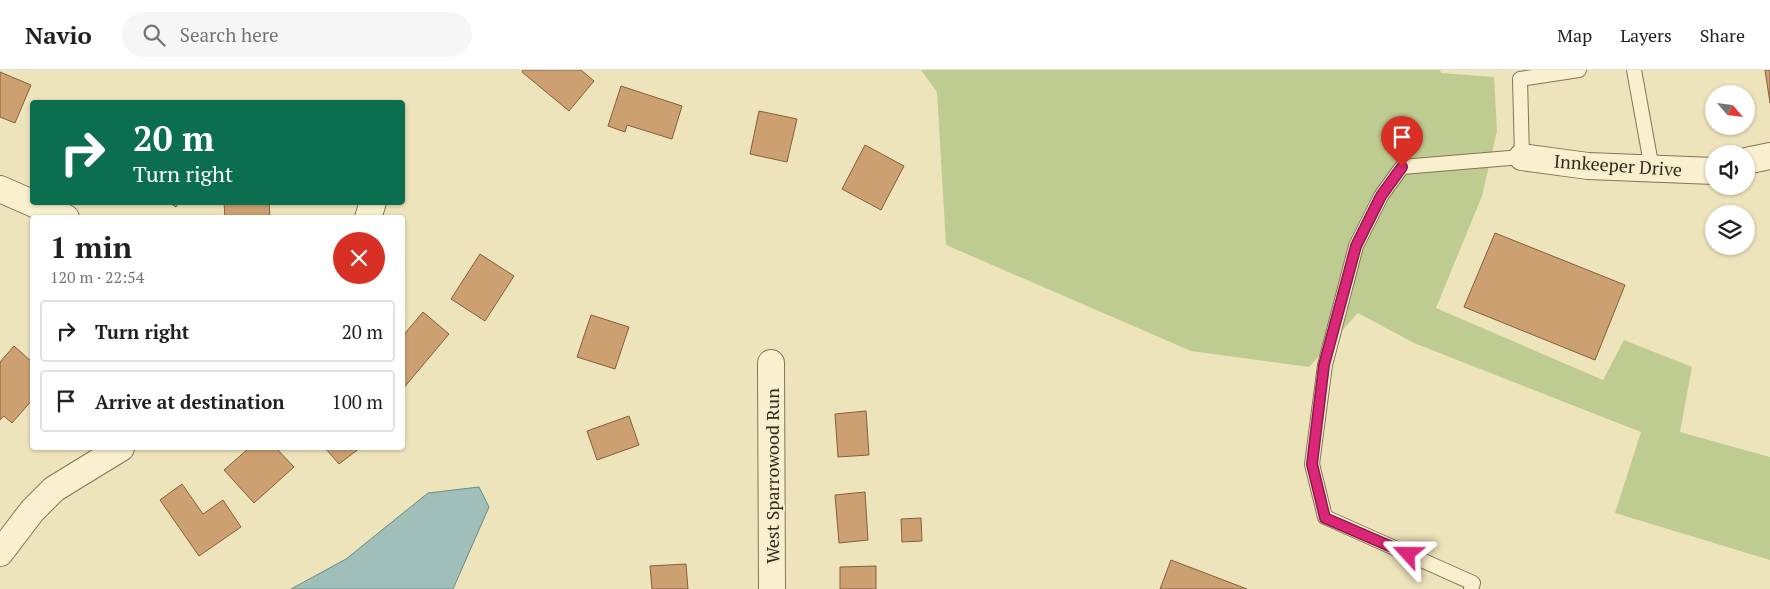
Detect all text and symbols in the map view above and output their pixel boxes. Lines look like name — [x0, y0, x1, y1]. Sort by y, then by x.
search box — [122, 12, 472, 57]
text: Navio — [25, 19, 92, 51]
icon: search — [140, 21, 168, 49]
text: Search here — [180, 22, 279, 47]
text: Map — [1557, 23, 1592, 47]
text: Layers — [1620, 23, 1672, 47]
text: Share — [1700, 23, 1745, 47]
north arrow — [1705, 85, 1755, 135]
map controls — [1705, 85, 1755, 255]
text: 20 m — [133, 115, 214, 161]
pin — [1381, 116, 1423, 167]
icon: right — [50, 120, 115, 185]
icon: arrive — [1388, 123, 1416, 151]
button: sound — [1705, 145, 1755, 195]
street label: Innkeeper Drive — [1553, 149, 1683, 181]
text: Turn right — [133, 159, 233, 188]
button: layers — [1705, 205, 1755, 255]
text: 1 min — [50, 227, 132, 267]
button: close — [333, 232, 385, 284]
text: 120 m · 22:54 — [50, 266, 144, 288]
icon: right — [52, 317, 80, 345]
text: Turn right — [95, 319, 189, 344]
text: 20 m — [342, 319, 383, 344]
icon: arrive — [52, 387, 80, 415]
street label: West Sparrowood Run — [760, 388, 784, 564]
text: Arrive at destination — [95, 389, 284, 414]
text: 100 m — [332, 389, 383, 414]
position arrow — [1381, 527, 1433, 579]

